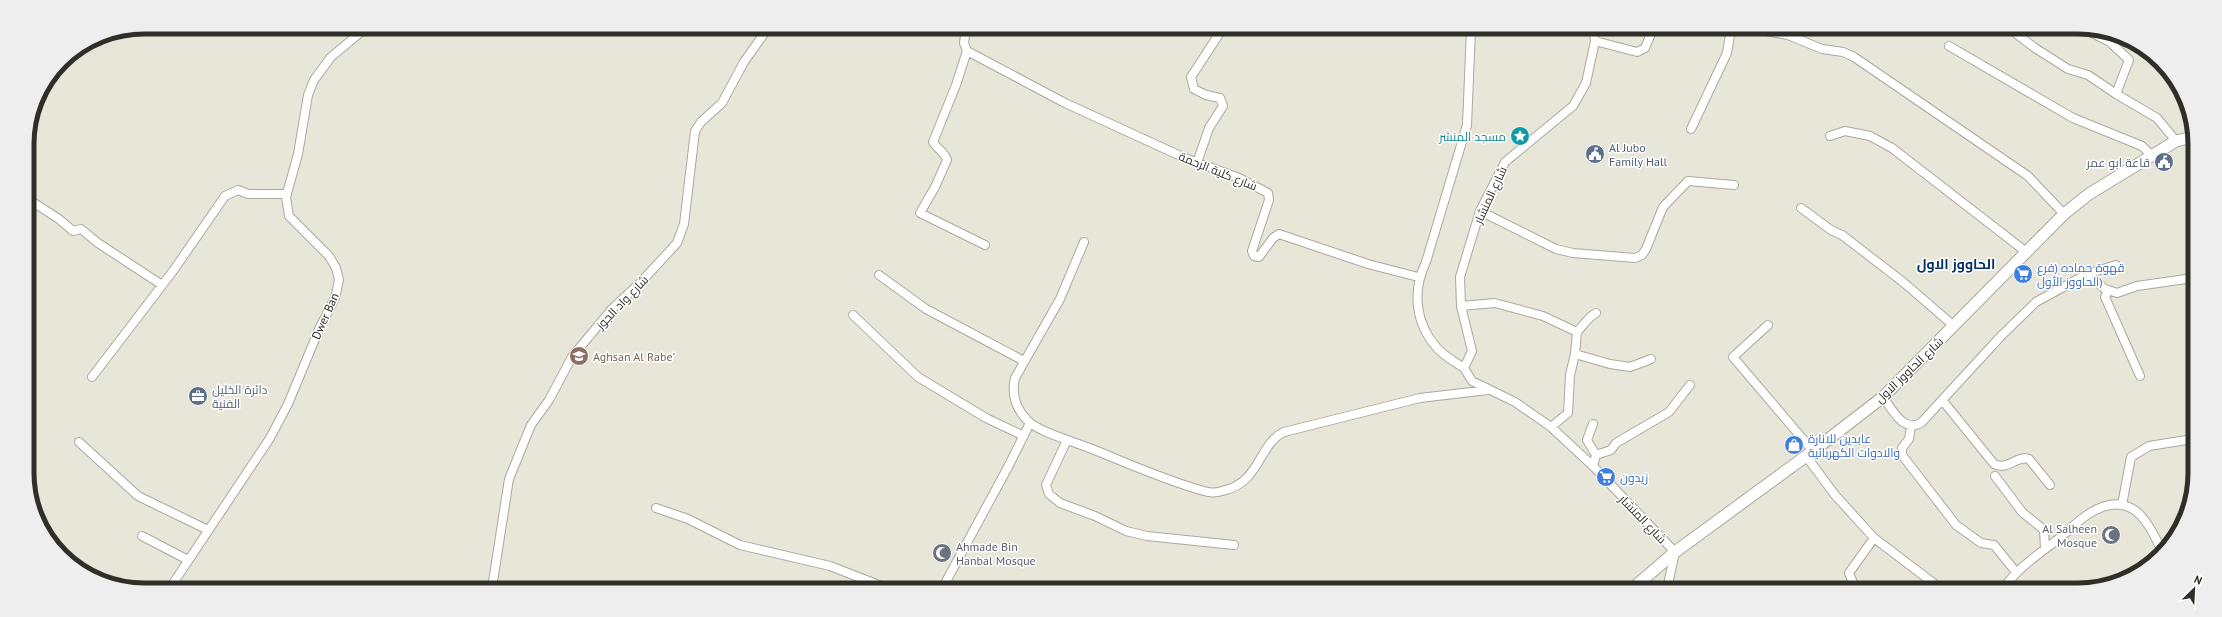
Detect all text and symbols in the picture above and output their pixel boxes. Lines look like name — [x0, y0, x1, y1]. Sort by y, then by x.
place icon: مسجد المنشر — [1509, 125, 1531, 147]
place label: مسجد المنشر — [1438, 129, 1506, 144]
place label: Al Jubo Family Hall — [1609, 140, 1668, 169]
public building icon: Al Jubo Family Hall — [1584, 143, 1606, 165]
street label: شارع كلية الرحمة — [1176, 148, 1259, 194]
public building icon: قاعة ابو عمر — [2153, 151, 2175, 173]
place label: قاعة ابو عمر — [2086, 155, 2150, 170]
street label: شارع المنشار — [1470, 164, 1511, 227]
district label: الحاووز الاول — [1917, 255, 1995, 273]
place label: قهوة حماده (فرع الحاووز الأول) — [2037, 260, 2125, 289]
supermarket icon: قهوة حماده (فرع الحاووز الأول) — [2012, 263, 2034, 285]
street label: شارع واد الجوز — [592, 272, 652, 333]
street label: Dwer Ban — [308, 290, 342, 342]
street label: شارع الحاووز الاول — [1872, 334, 1947, 407]
school or university icon: Aghsan Al Rabe' — [568, 345, 590, 367]
place label: Aghsan Al Rabe' — [593, 349, 675, 364]
place label: دائرة الخليل الفنية — [212, 382, 268, 411]
office icon: دائرة الخليل الفنية — [187, 385, 209, 407]
place label: عابدين للانارة والادوات الكهربائية — [1808, 431, 1900, 460]
shop icon: عابدين للانارة والادوات الكهربائية — [1783, 434, 1805, 456]
supermarket icon: زيدون — [1595, 466, 1617, 488]
place label: زيدون — [1620, 470, 1648, 485]
street label: شارع المنشار — [1615, 491, 1670, 547]
place label: Al Salheen Mosque — [2042, 521, 2097, 550]
mosque icon: Al Salheen Mosque — [2100, 524, 2122, 546]
place label: Ahmade Bin Hanbal Mosque — [956, 539, 1036, 568]
mosque icon: Ahmade Bin Hanbal Mosque — [931, 542, 953, 564]
north arrow — [2174, 569, 2214, 609]
text: N — [2192, 572, 2204, 588]

